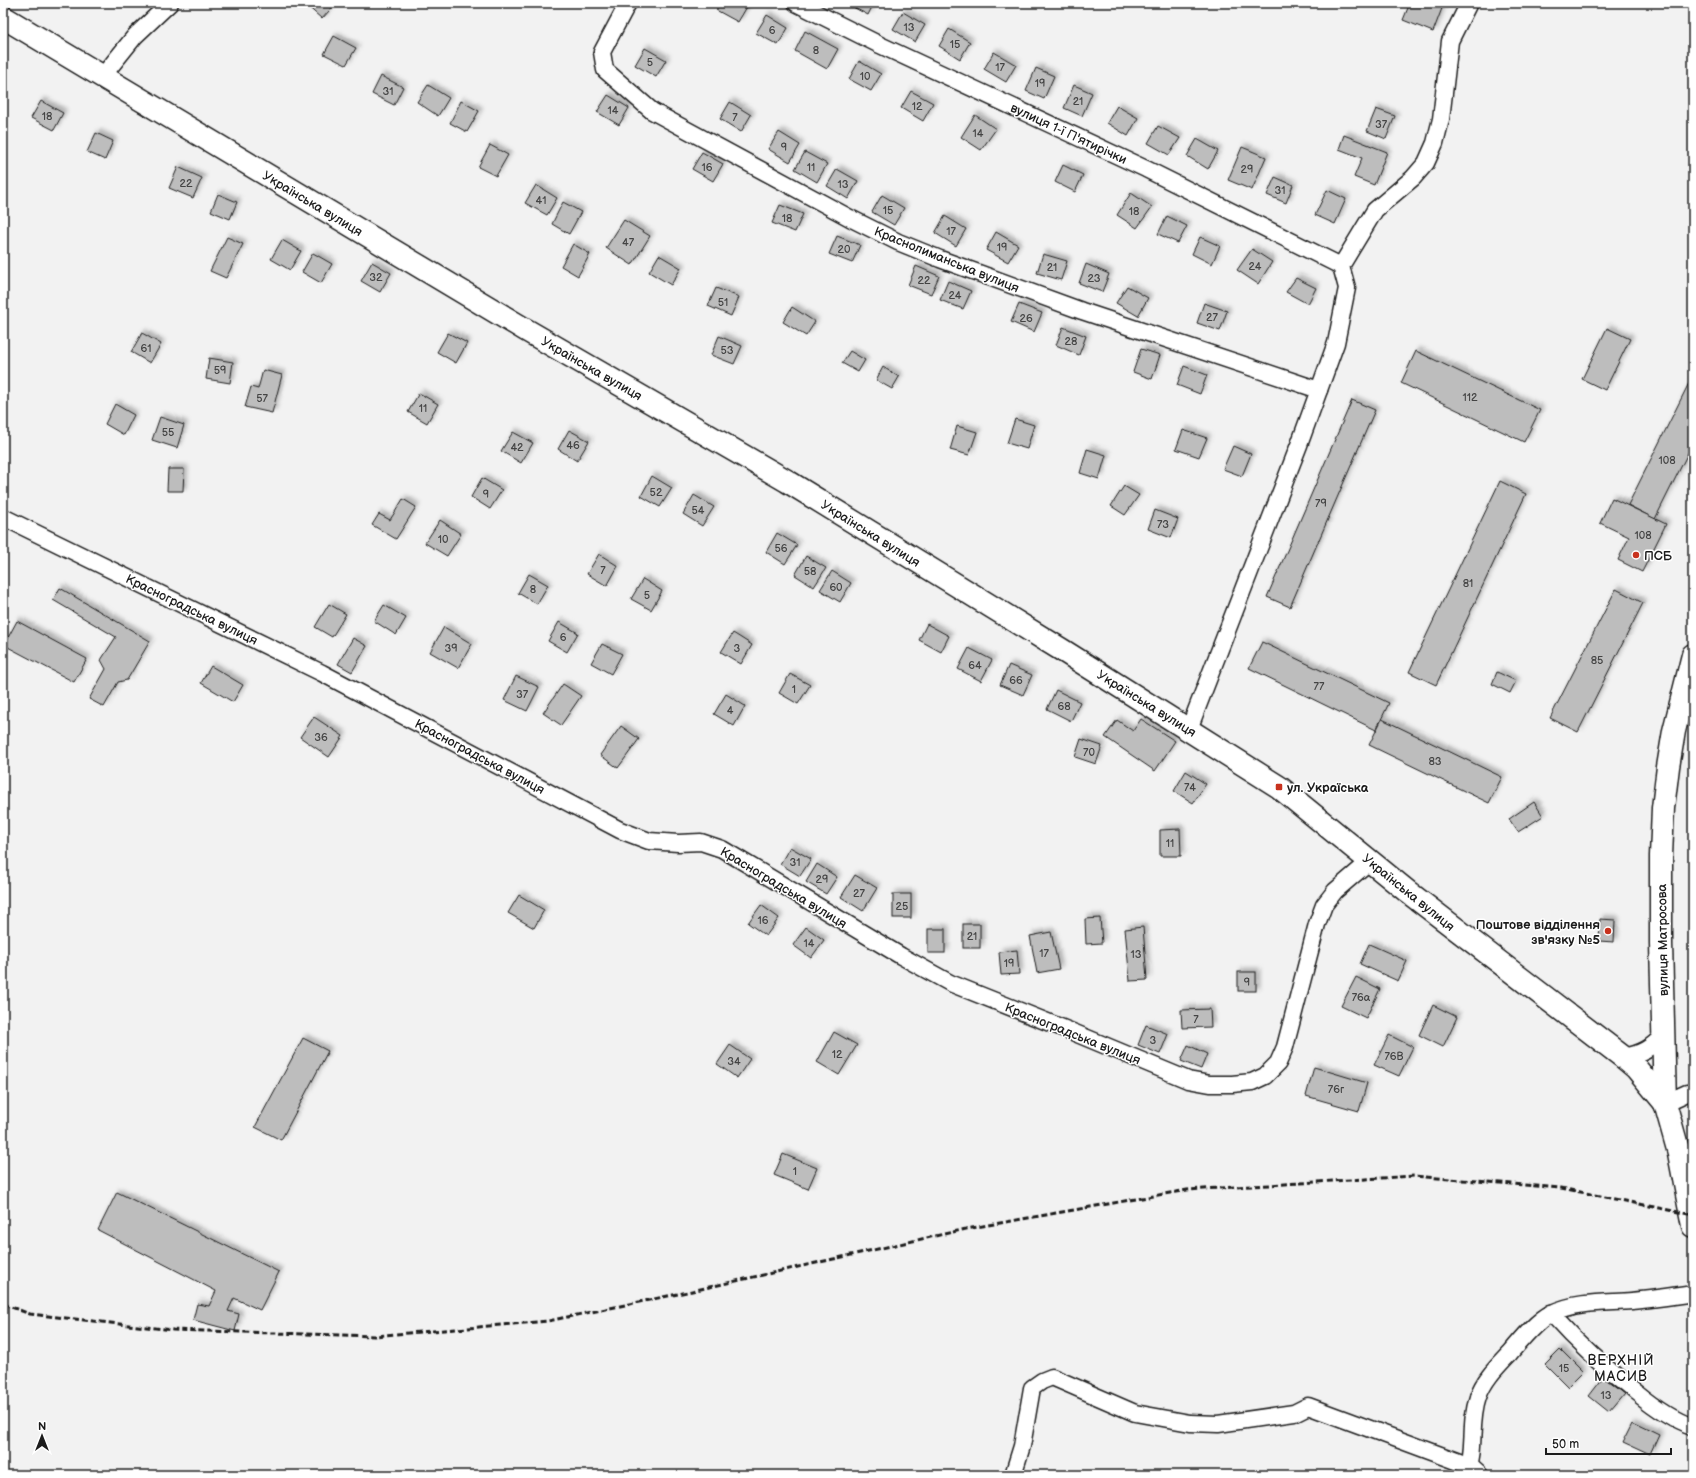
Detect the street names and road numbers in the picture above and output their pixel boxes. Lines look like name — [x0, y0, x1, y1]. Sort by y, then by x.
street label: вулиця 1-ї П'ятирічки — [1008, 100, 1129, 168]
street label: Українська вулиця — [260, 168, 365, 240]
street label: Краснолиманська вулиця — [872, 223, 1022, 296]
street label: Українська вулиця — [538, 333, 645, 404]
street label: Українська вулиця — [818, 497, 923, 571]
street label: Красноградська вулиця — [123, 571, 260, 649]
street label: Українська вулиця — [1094, 667, 1199, 741]
street label: Красноградська вулиця — [412, 716, 547, 798]
street label: Красноградська вулиця — [717, 844, 850, 932]
street label: Українська вулиця — [1359, 851, 1458, 935]
street label: вулиця Матросова — [1654, 883, 1672, 996]
street label: Красноградська вулиця — [1002, 999, 1143, 1068]

